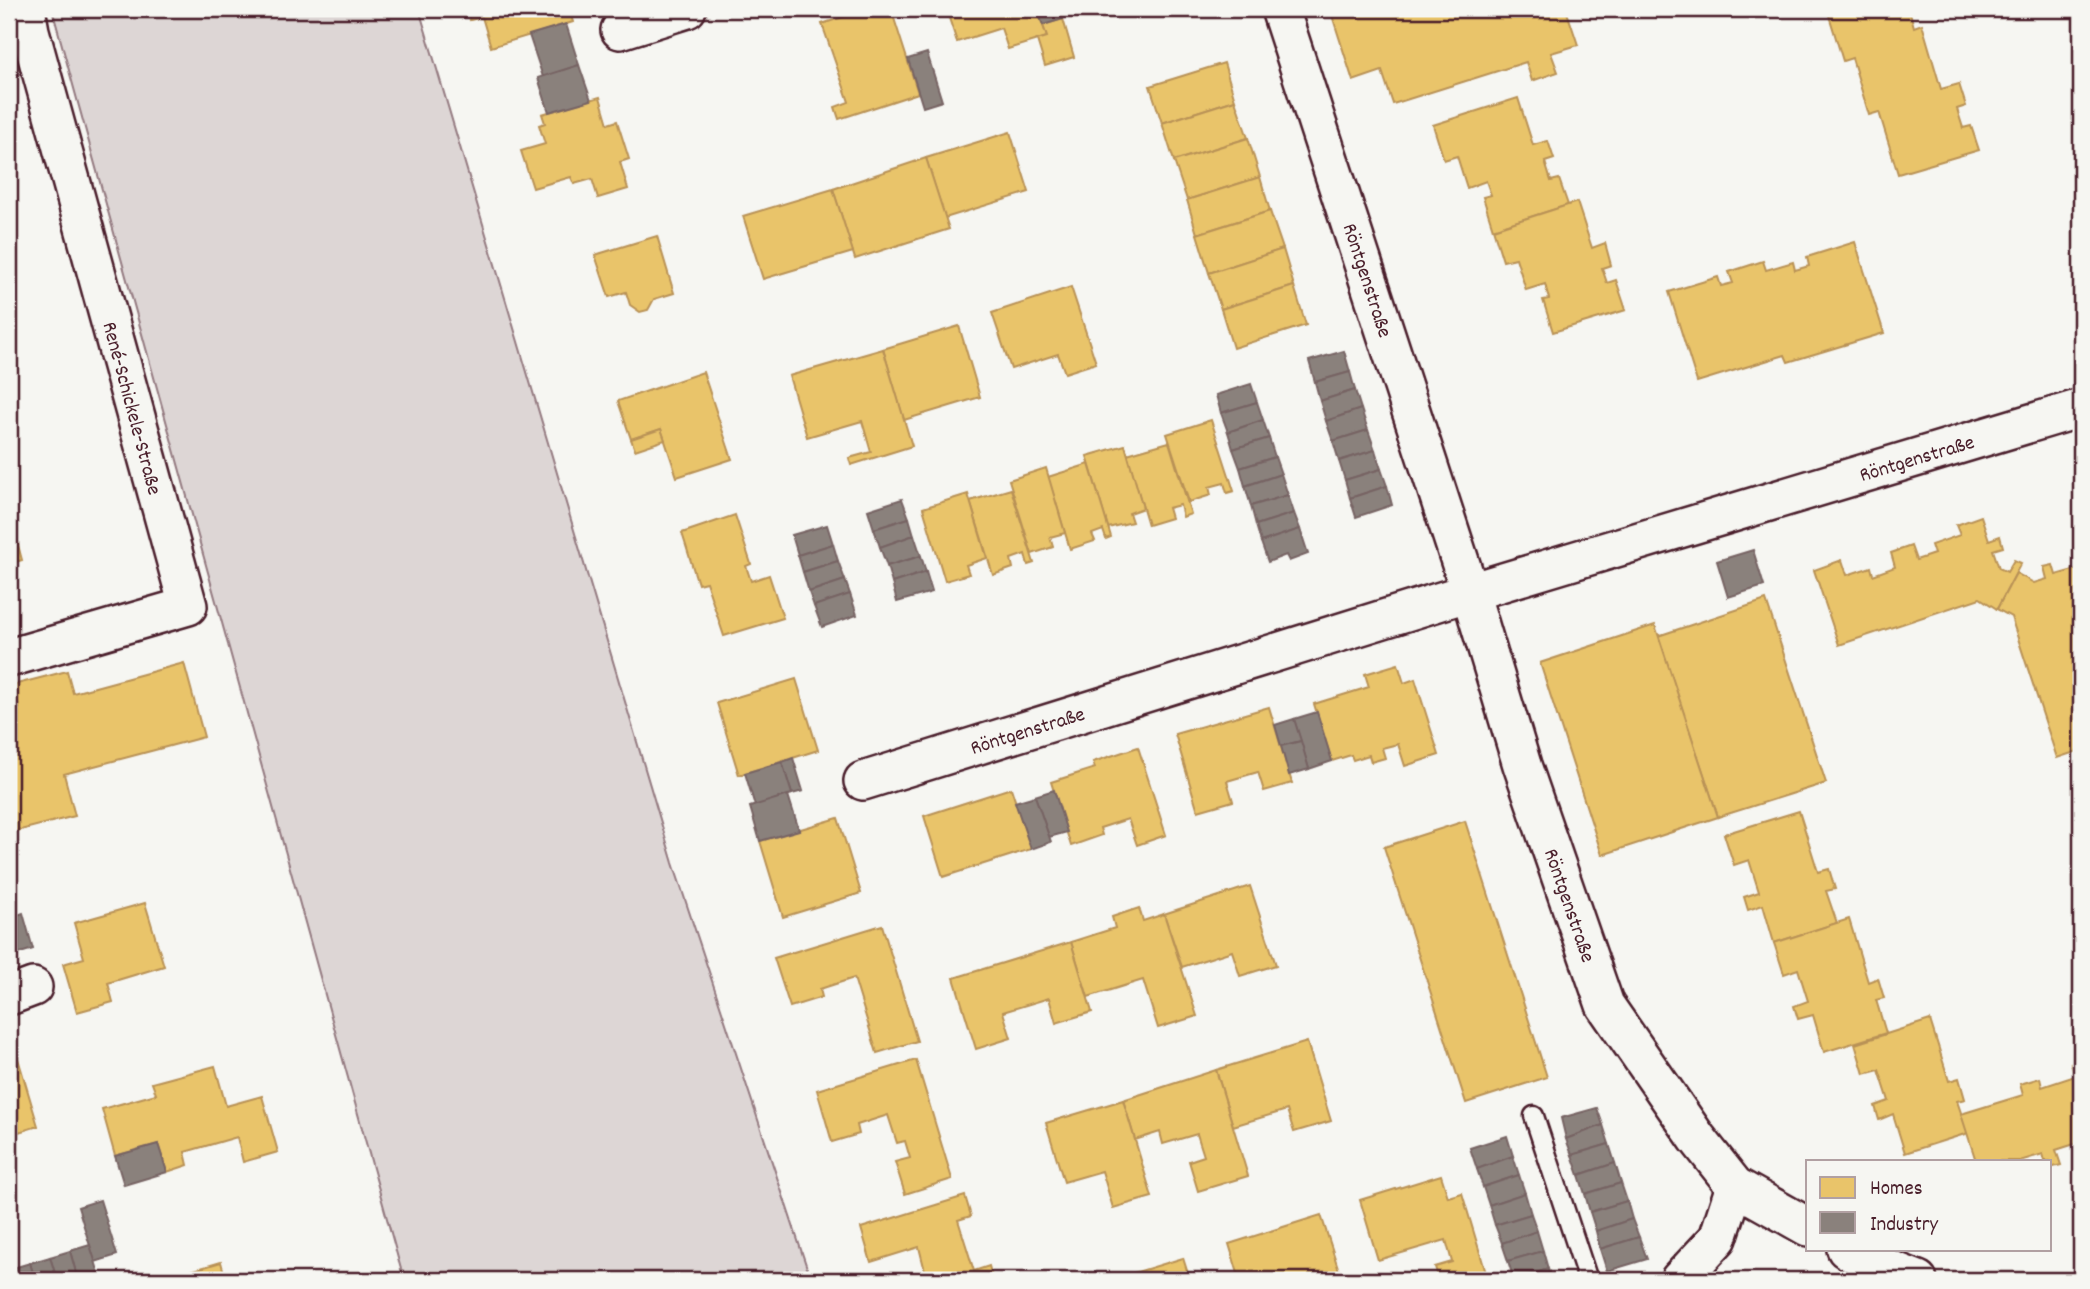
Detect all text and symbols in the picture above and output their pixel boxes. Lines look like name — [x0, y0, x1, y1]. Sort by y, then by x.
street label: Röntgenstraße — [1333, 220, 1398, 342]
street label: René-Schickele-Straße — [93, 319, 168, 499]
street label: Röntgenstraße — [1856, 429, 1978, 492]
street label: Röntgenstraße — [967, 701, 1089, 765]
street label: Röntgenstraße — [1534, 845, 1601, 967]
legend — [1806, 1160, 2052, 1250]
text: Homes — [1870, 1175, 1923, 1205]
text: Industry — [1870, 1211, 1938, 1241]

